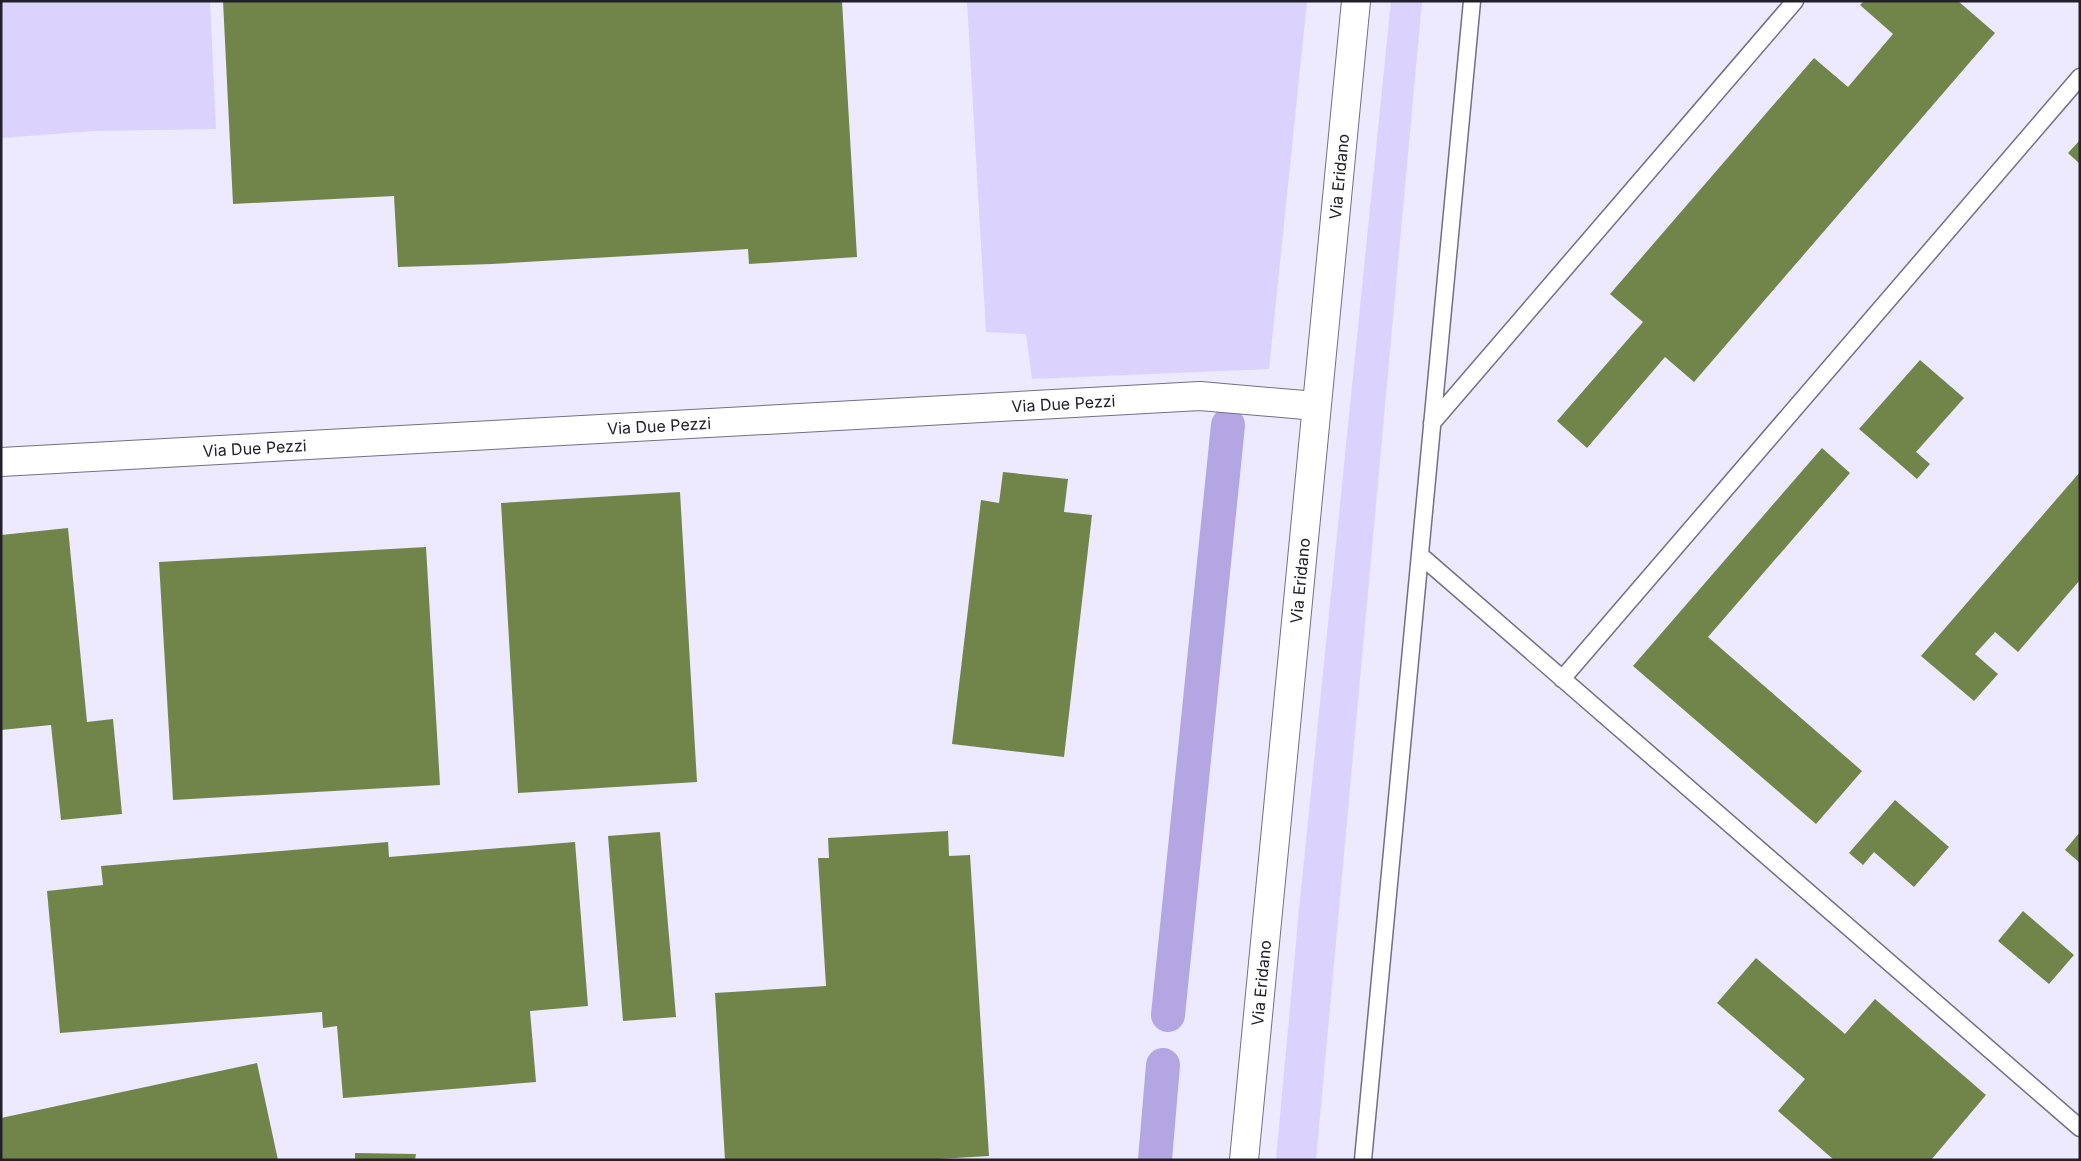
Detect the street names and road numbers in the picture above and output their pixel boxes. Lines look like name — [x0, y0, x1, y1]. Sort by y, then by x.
street label: Via Eridano — [1325, 133, 1353, 220]
street label: Via Due Pezzi — [1011, 391, 1116, 416]
street label: Via Due Pezzi — [607, 413, 711, 439]
street label: Via Due Pezzi — [202, 435, 307, 461]
street label: Via Eridano — [1286, 537, 1314, 624]
street label: Via Eridano — [1247, 939, 1275, 1027]

